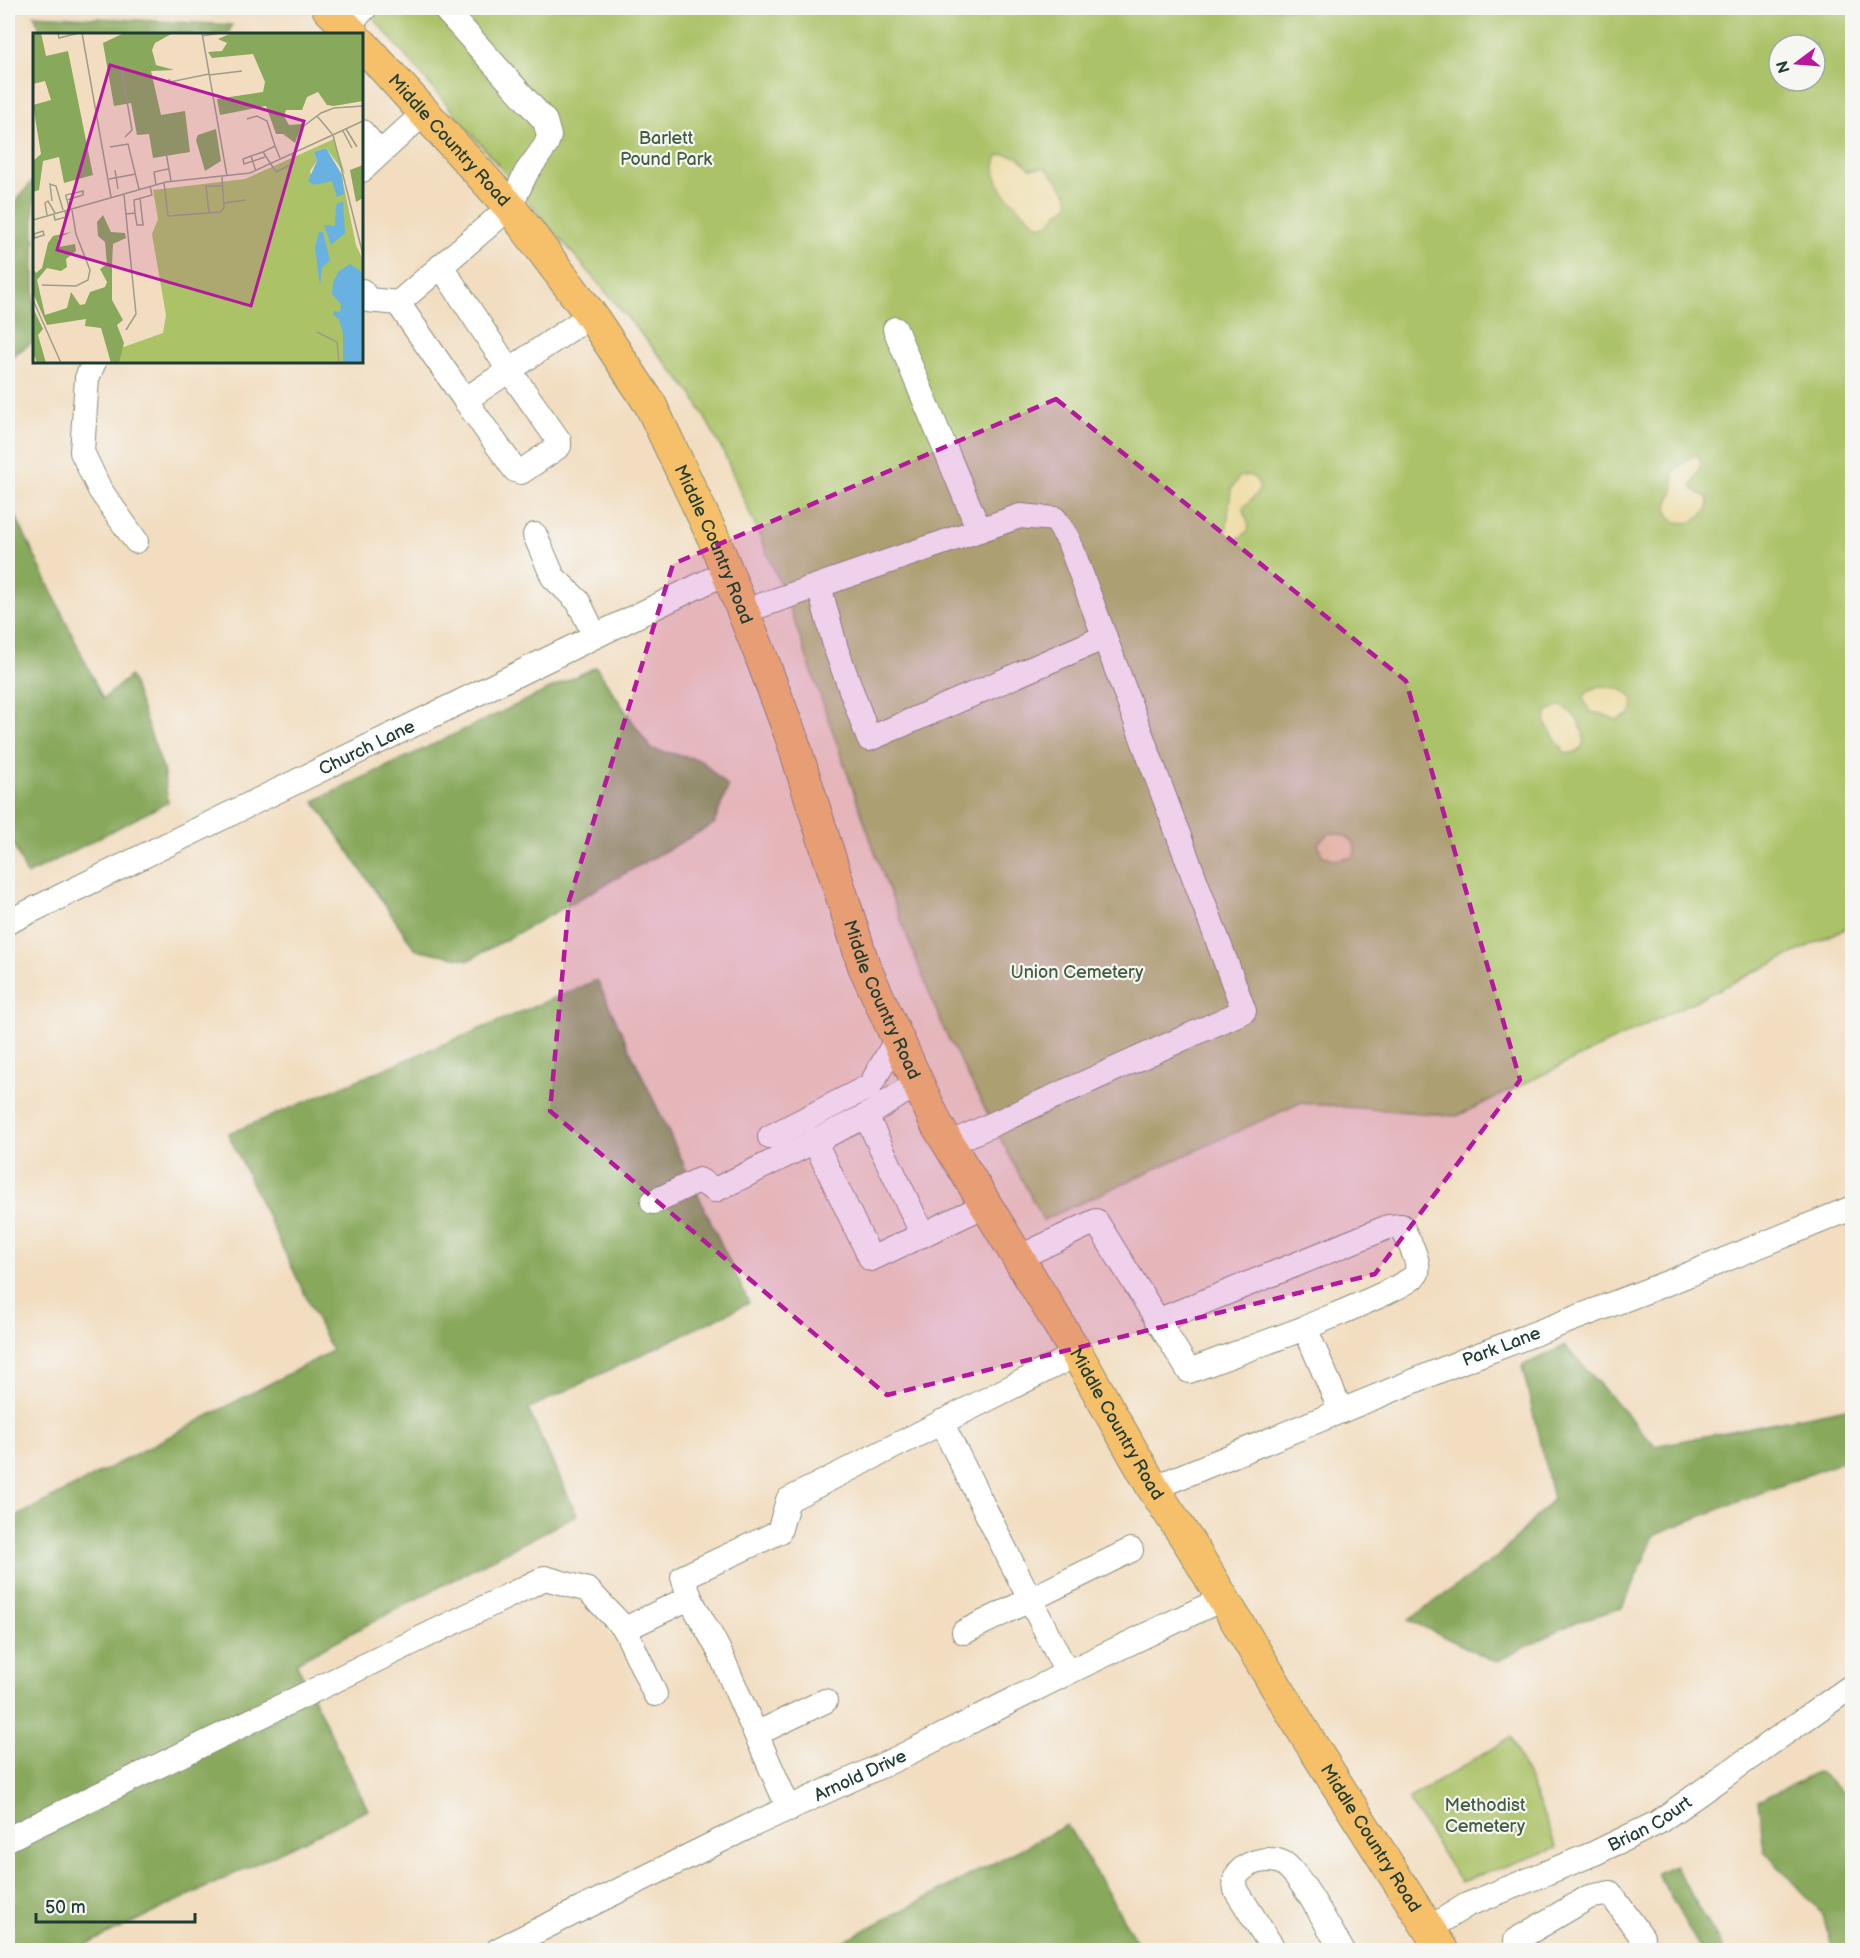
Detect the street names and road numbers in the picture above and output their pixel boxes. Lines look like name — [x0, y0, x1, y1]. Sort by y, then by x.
street label: Middle Country Road — [384, 70, 514, 211]
street label: Middle Country Road — [669, 462, 757, 627]
street label: Church Lane — [316, 715, 419, 780]
street label: Middle Country Road — [839, 917, 925, 1083]
street label: Park Lane — [1459, 1322, 1544, 1371]
street label: Middle Country Road — [1065, 1345, 1168, 1504]
street label: Arnold Drive — [811, 1745, 910, 1806]
street label: Middle Country Road — [1316, 1760, 1425, 1916]
street label: Brian Court — [1604, 1792, 1696, 1856]

